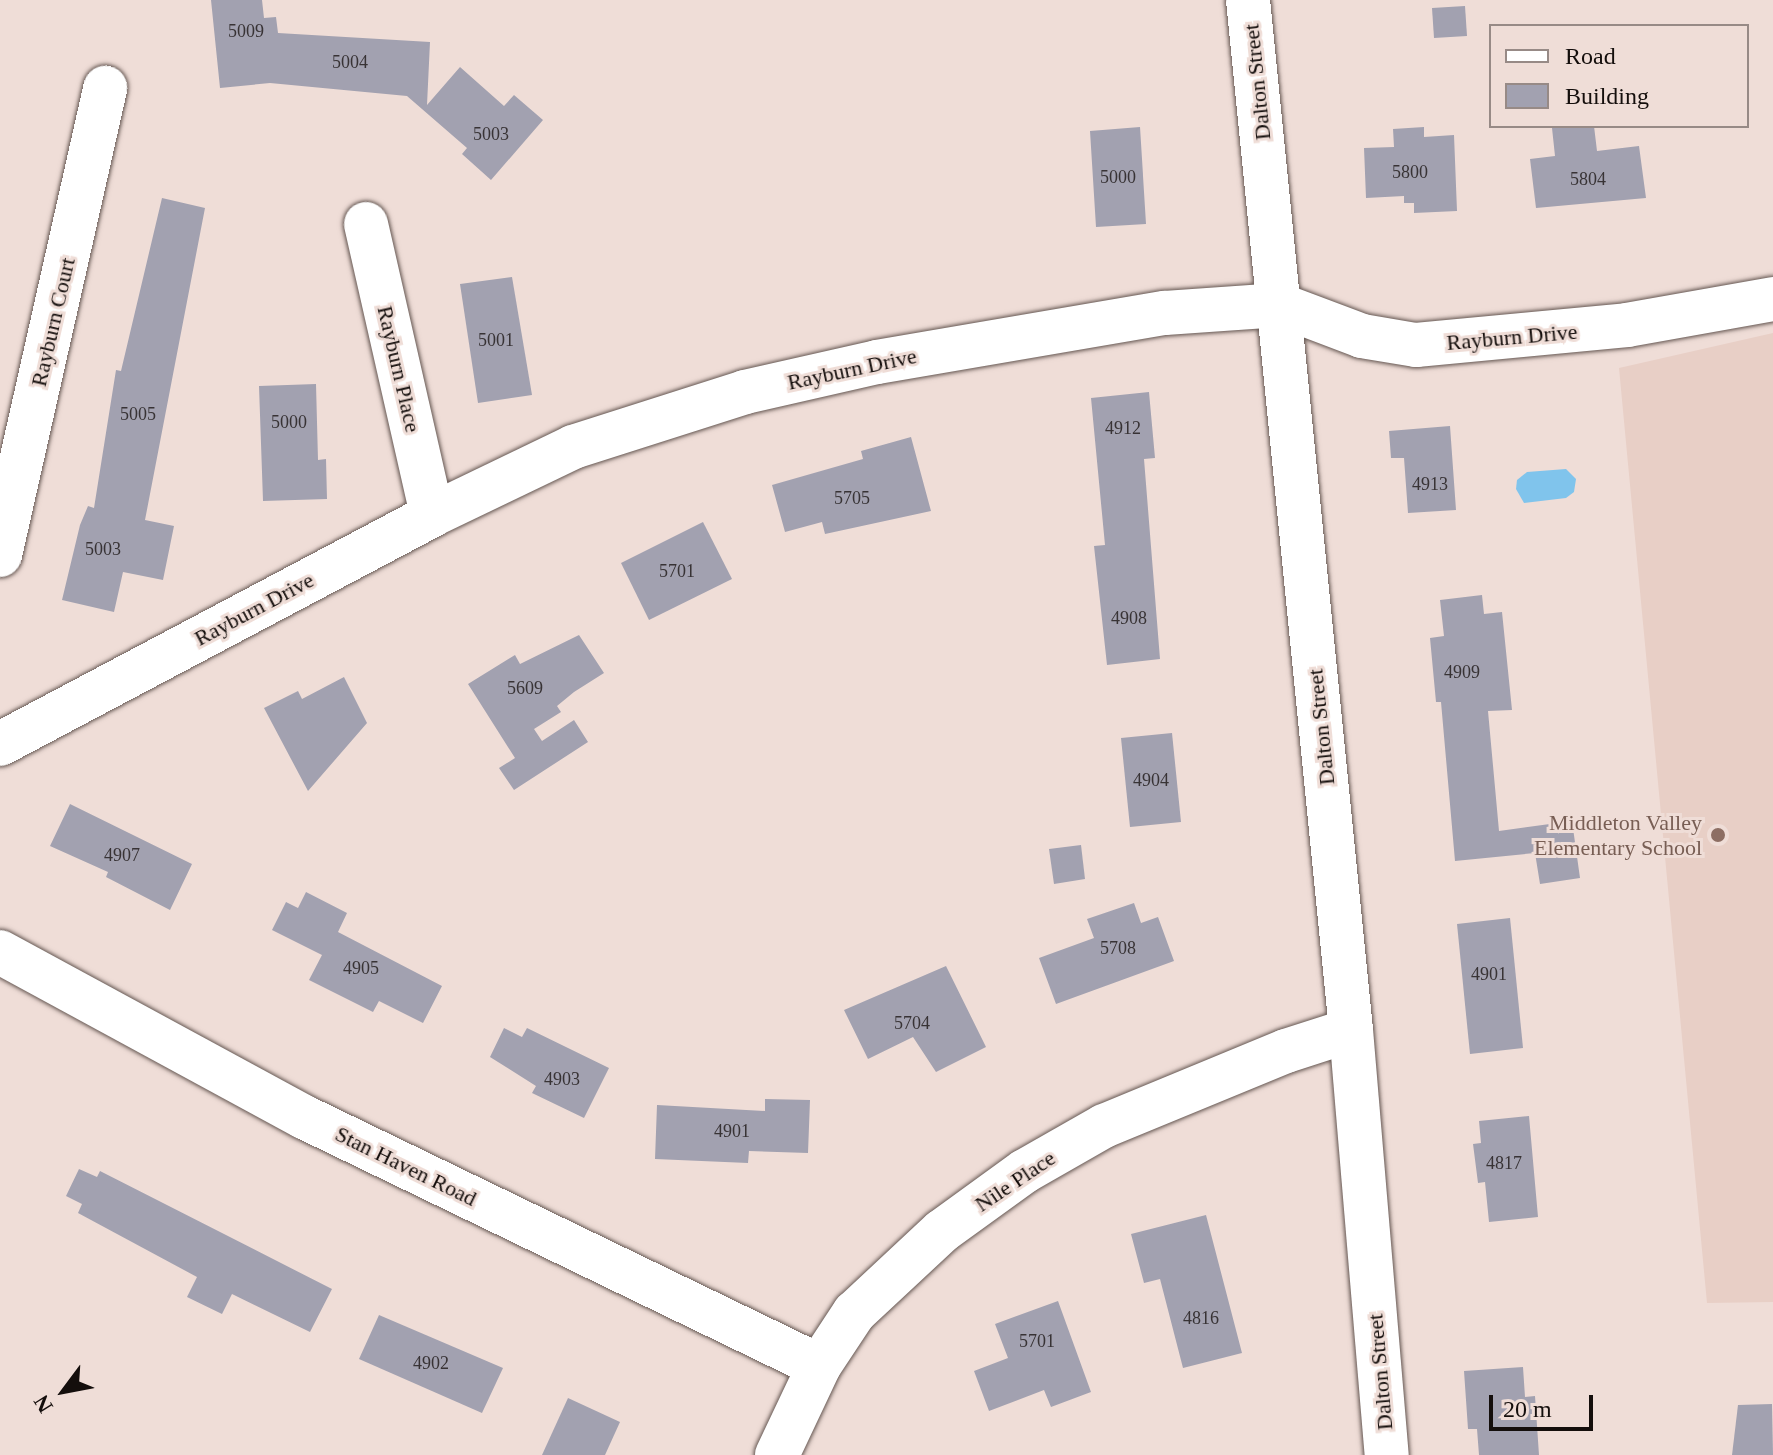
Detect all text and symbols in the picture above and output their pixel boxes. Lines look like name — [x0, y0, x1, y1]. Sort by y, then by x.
house number: 5009 — [228, 20, 264, 42]
street label: Dalton Street — [1238, 23, 1276, 141]
legend — [1489, 24, 1749, 128]
text: Road — [1565, 43, 1616, 69]
house number: 5004 — [332, 51, 368, 73]
text: Building — [1565, 83, 1649, 109]
house number: 5003 — [473, 123, 509, 145]
house number: 5800 — [1392, 161, 1428, 183]
house number: 5000 — [1100, 166, 1136, 188]
house number: 5804 — [1570, 168, 1606, 190]
street label: Rayburn Court — [25, 255, 81, 389]
street label: Rayburn Place — [372, 303, 426, 435]
street label: Rayburn Drive — [1445, 318, 1579, 356]
house number: 5001 — [478, 329, 514, 351]
street label: Rayburn Drive — [785, 342, 919, 396]
house number: 5005 — [120, 403, 156, 425]
house number: 5000 — [271, 411, 307, 433]
house number: 4912 — [1105, 417, 1141, 439]
house number: 4913 — [1412, 473, 1448, 495]
house number: 5705 — [834, 487, 870, 509]
house number: 5003 — [85, 538, 121, 560]
house number: 5701 — [659, 560, 695, 582]
street label: Rayburn Drive — [190, 567, 318, 651]
house number: 4908 — [1111, 607, 1147, 629]
house number: 4909 — [1444, 661, 1480, 683]
street label: Dalton Street — [1302, 668, 1340, 786]
house number: 5609 — [507, 677, 543, 699]
house number: 4904 — [1133, 769, 1169, 791]
place label: Middleton Valley Elementary School — [1534, 809, 1702, 860]
marker: Middleton Valley Elementary School — [1709, 826, 1727, 844]
house number: 4907 — [104, 844, 140, 866]
house number: 5708 — [1100, 937, 1136, 959]
house number: 4905 — [343, 957, 379, 979]
house number: 4901 — [1471, 963, 1507, 985]
house number: 5704 — [894, 1012, 930, 1034]
house number: 4903 — [544, 1068, 580, 1090]
street label: Stan Haven Road — [331, 1120, 481, 1212]
house number: 4901 — [714, 1120, 750, 1142]
street label: Nile Place — [970, 1145, 1060, 1217]
house number: 4817 — [1486, 1152, 1522, 1174]
house number: 4816 — [1183, 1307, 1219, 1329]
street label: Dalton Street — [1362, 1313, 1398, 1431]
house number: 5701 — [1019, 1330, 1055, 1352]
north arrow — [24, 1351, 104, 1431]
house number: 4902 — [413, 1352, 449, 1374]
scale bar — [1493, 1379, 1597, 1429]
text: N — [28, 1391, 58, 1417]
text: 20 m — [1503, 1396, 1552, 1422]

